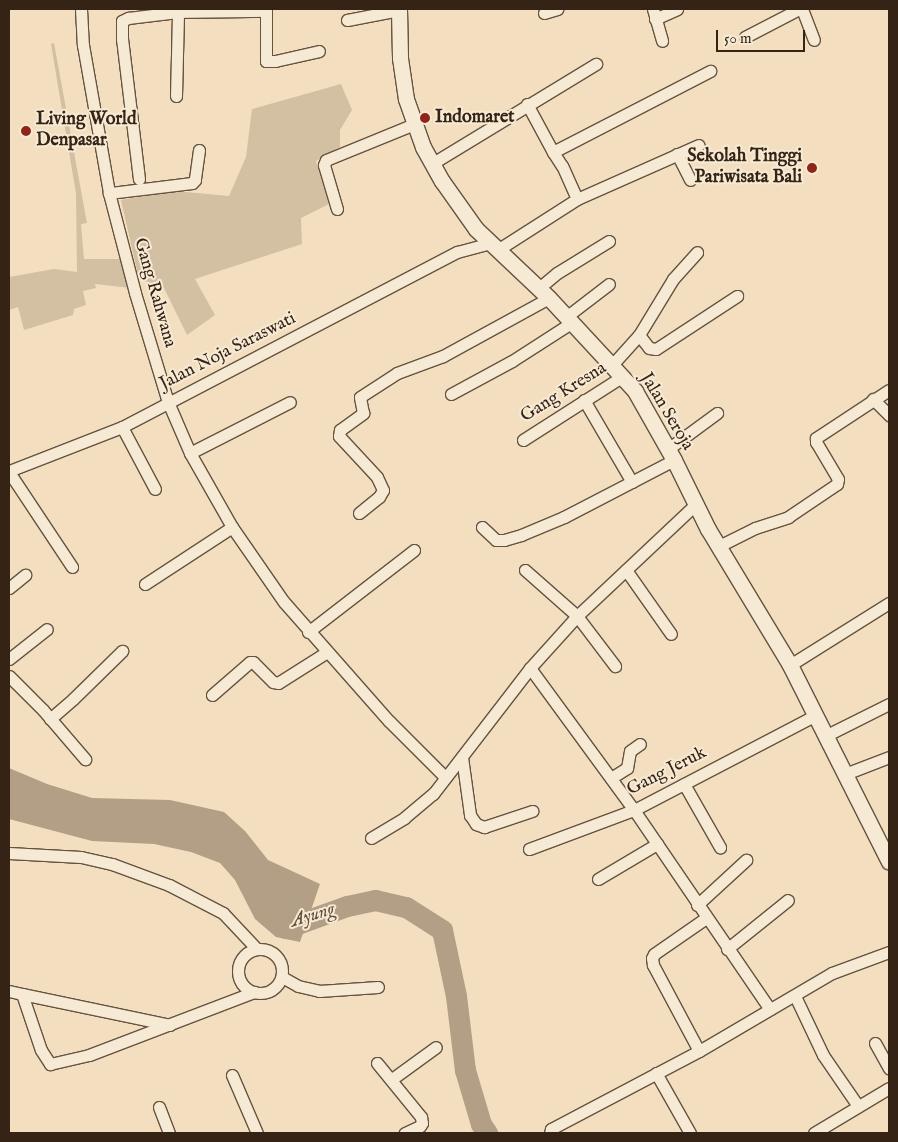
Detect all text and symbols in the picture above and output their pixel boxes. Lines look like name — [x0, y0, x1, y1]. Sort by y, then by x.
scale bar — [718, 20, 807, 52]
text: 50 m — [724, 29, 752, 48]
place label: Indomaret — [435, 107, 514, 129]
place label: Living World Denpasar — [36, 110, 137, 152]
marker: Indomaret — [419, 112, 431, 124]
marker: Living World Denpasar — [20, 125, 32, 137]
place label: Sekolah Tinggi Pariwisata Bali — [687, 147, 802, 190]
marker: Sekolah Tinggi Pariwisata Bali — [806, 162, 818, 174]
street label: Gang Rahwana — [128, 236, 180, 350]
street label: Jalan Noja Saraswati — [156, 308, 300, 396]
street label: Gang Kresna — [517, 358, 611, 428]
street label: Jalan Seroja — [634, 369, 698, 455]
street label: Gang Jeruk — [624, 743, 710, 801]
water label: Ayung — [288, 899, 338, 933]

